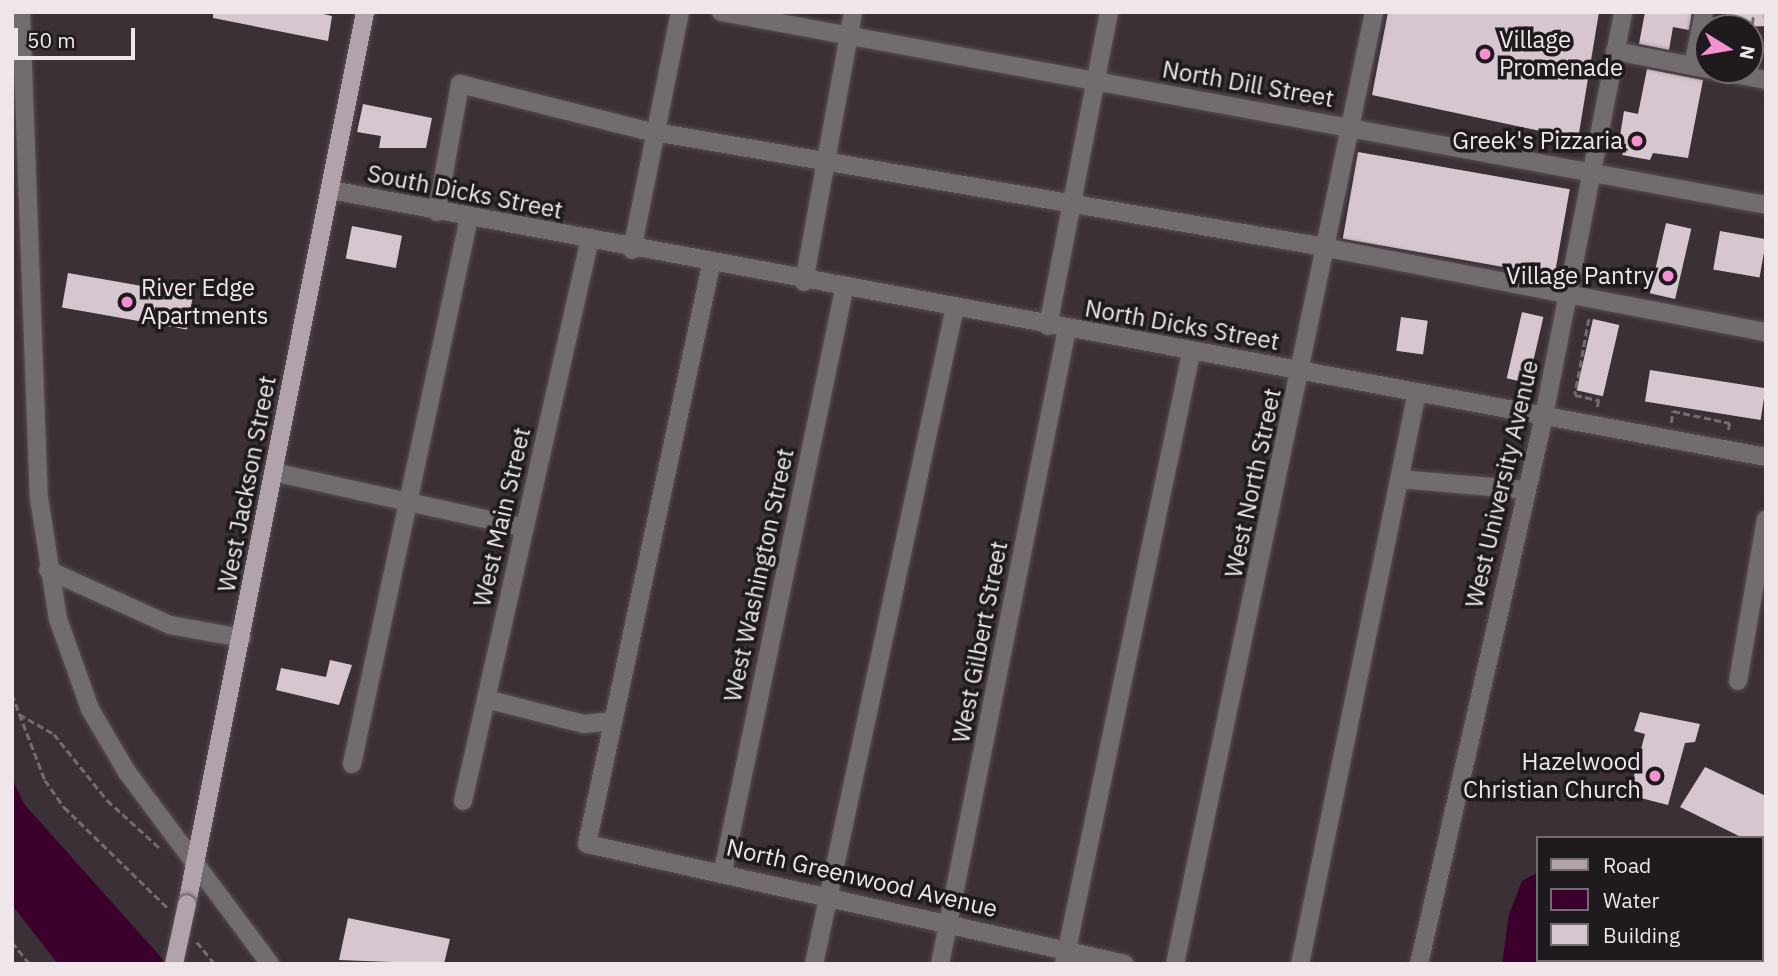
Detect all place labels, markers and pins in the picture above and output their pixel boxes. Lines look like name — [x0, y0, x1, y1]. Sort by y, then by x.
place label: Village Promenade — [1499, 26, 1623, 82]
marker: Village Promenade — [1477, 46, 1493, 62]
place label: Greek's Pizzaria — [1452, 127, 1623, 155]
marker: Greek's Pizzaria — [1629, 133, 1645, 149]
place label: Village Pantry — [1506, 262, 1654, 290]
marker: Village Pantry — [1660, 268, 1676, 284]
place label: River Edge Apartments — [141, 274, 268, 330]
marker: River Edge Apartments — [119, 294, 135, 310]
place label: Hazelwood Christian Church — [1463, 748, 1641, 804]
marker: Hazelwood Christian Church — [1647, 768, 1663, 784]

